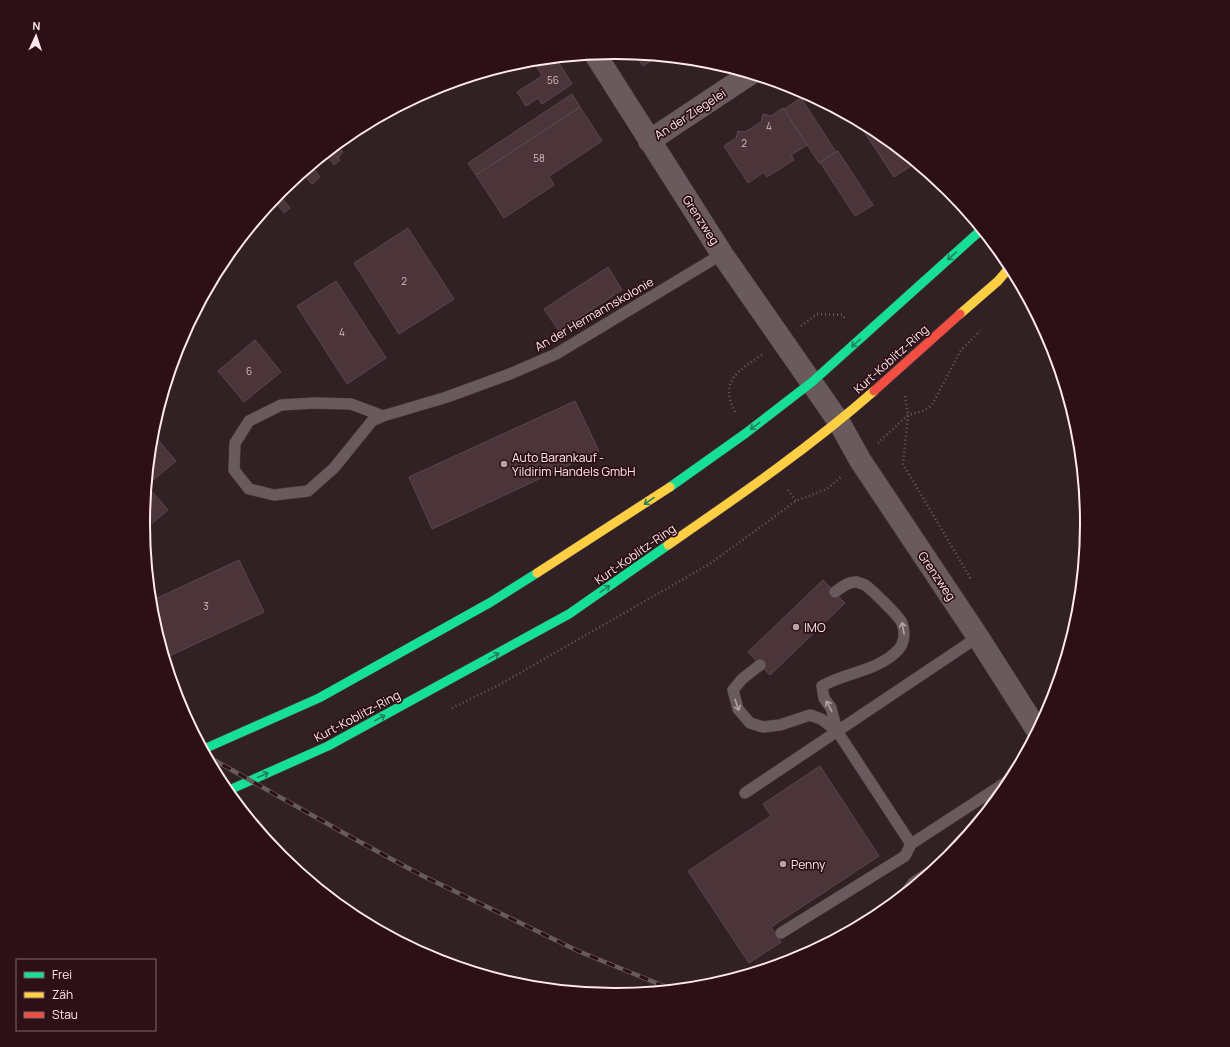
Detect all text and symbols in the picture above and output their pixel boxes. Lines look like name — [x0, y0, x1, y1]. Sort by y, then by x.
north arrow — [16, 16, 56, 56]
text: N — [32, 18, 41, 33]
house number: 56 — [547, 73, 559, 87]
street label: An der Ziegelei — [651, 85, 729, 143]
house number: 4 — [766, 119, 772, 133]
house number: 2 — [741, 136, 747, 150]
house number: 58 — [533, 151, 545, 165]
street label: Grenzweg — [679, 192, 723, 248]
one-way arrow — [947, 252, 957, 261]
street label: An der Hermannskolonie — [531, 273, 657, 355]
house number: 2 — [401, 274, 407, 288]
street label: Kurt-Koblitz-Ring — [850, 321, 932, 397]
house number: 4 — [339, 325, 345, 339]
one-way arrow — [851, 339, 861, 348]
house number: 6 — [246, 364, 252, 378]
one-way arrow — [750, 421, 761, 430]
place label: Auto Barankauf - Yildirim Handels GmbH — [512, 449, 635, 480]
marker: Auto Barankauf - Yildirim Handels GmbH — [499, 459, 509, 469]
one-way arrow — [644, 497, 655, 505]
street label: Kurt-Koblitz-Ring — [591, 520, 679, 588]
street label: Grenzweg — [914, 548, 960, 604]
one-way arrow — [599, 585, 610, 593]
house number: 3 — [203, 599, 209, 613]
place label: IMO — [804, 619, 826, 636]
marker: IMO — [791, 622, 801, 632]
one-way arrow — [898, 622, 906, 635]
one-way arrow — [488, 652, 500, 660]
street label: Kurt-Koblitz-Ring — [311, 686, 403, 746]
one-way arrow — [734, 699, 742, 711]
one-way arrow — [824, 700, 832, 712]
one-way arrow — [374, 714, 386, 722]
one-way arrow — [257, 771, 269, 778]
place label: Penny — [791, 856, 826, 873]
marker: Penny — [778, 859, 788, 869]
legend — [16, 959, 156, 1031]
text: Frei — [52, 966, 72, 983]
text: Zäh — [52, 986, 73, 1003]
text: Stau — [52, 1006, 78, 1023]

